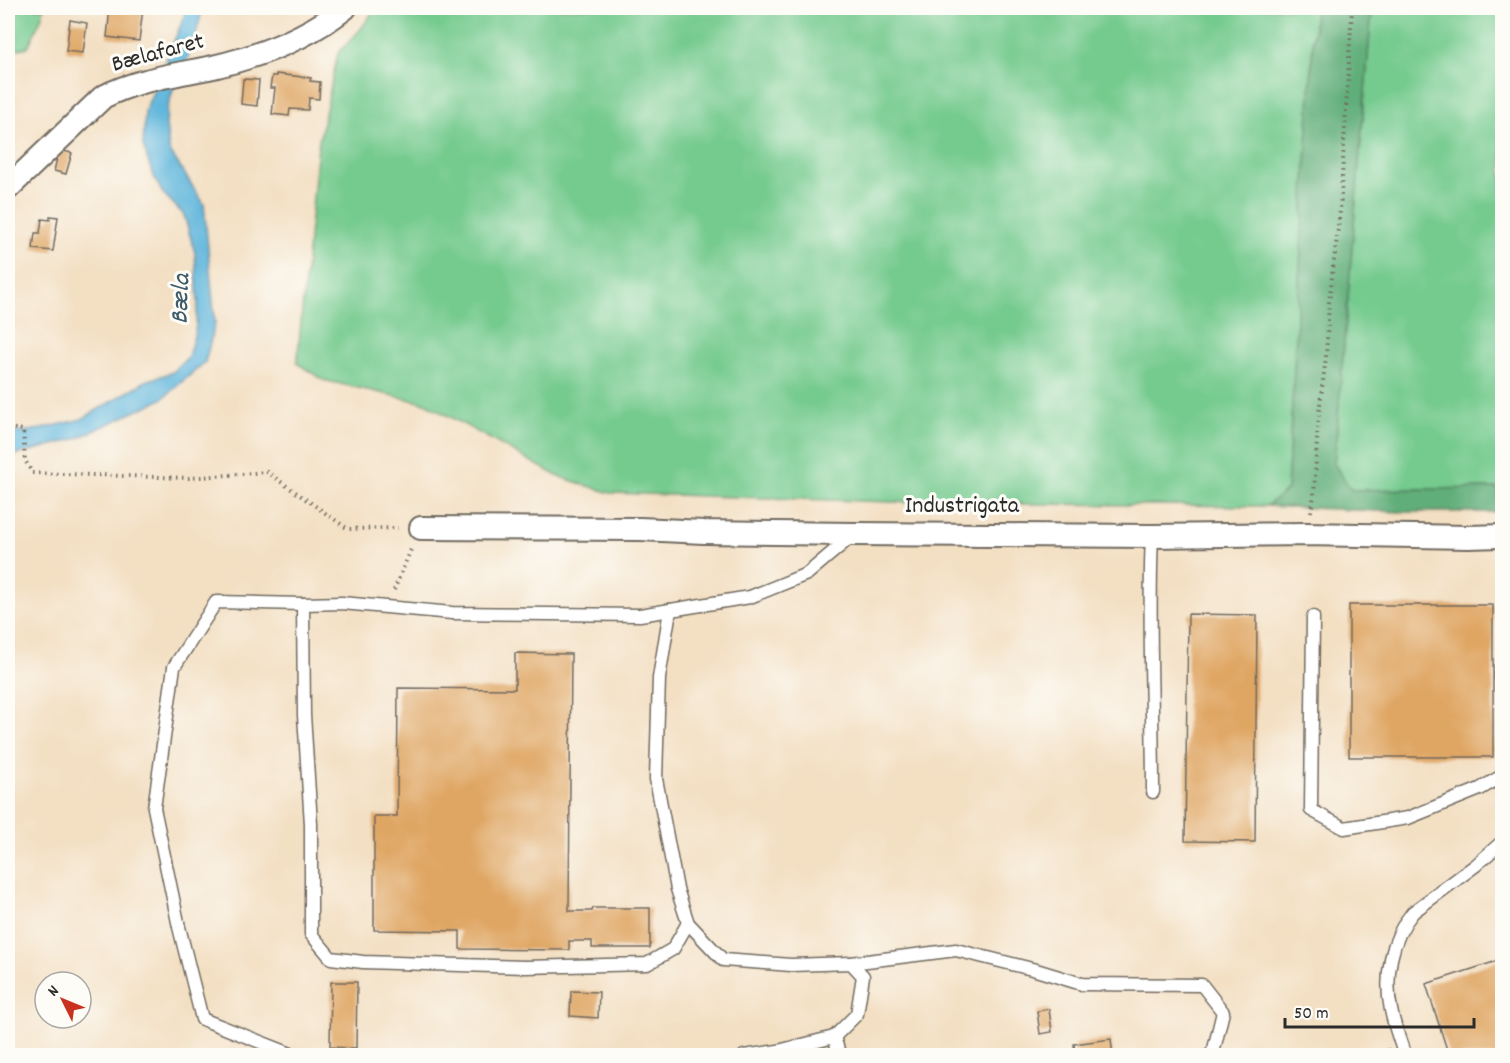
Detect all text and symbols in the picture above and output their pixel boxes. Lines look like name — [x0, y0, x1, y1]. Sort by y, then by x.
street label: Bælafaret — [108, 25, 208, 83]
water label: Bæla — [163, 271, 201, 325]
street label: Industrigata — [905, 490, 1020, 524]
north arrow — [33, 970, 93, 1030]
text: N — [43, 981, 65, 1002]
scale bar — [1285, 991, 1474, 1029]
text: 50 m — [1294, 1002, 1329, 1027]

